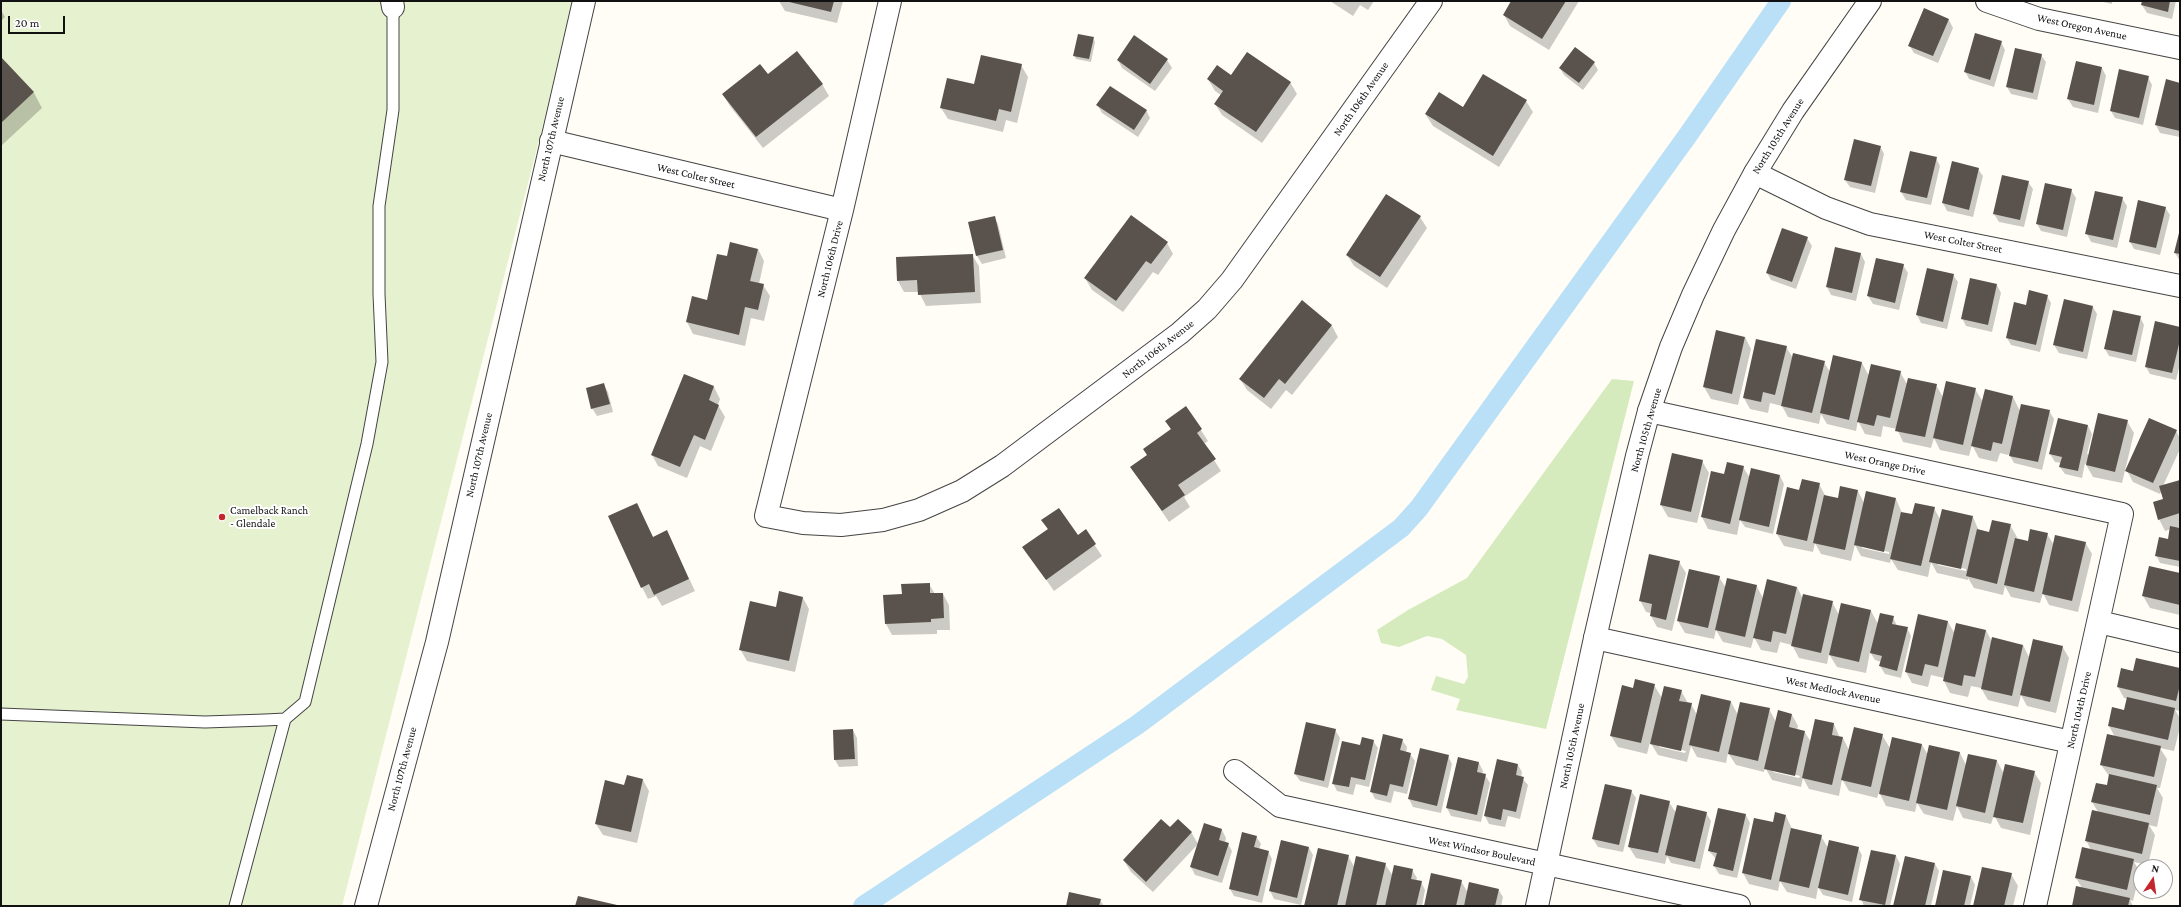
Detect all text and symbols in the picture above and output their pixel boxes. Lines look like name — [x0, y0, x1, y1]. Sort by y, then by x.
scale bar — [10, 8, 67, 34]
street label: West Oregon Avenue — [2036, 11, 2128, 43]
text: 20 m — [15, 16, 39, 30]
street label: North 106th Avenue — [1330, 59, 1392, 139]
street label: North 107th Avenue — [535, 95, 567, 183]
street label: North 105th Avenue — [1749, 96, 1807, 176]
street label: West Colter Street — [656, 161, 736, 191]
street label: North 106th Drive — [814, 219, 846, 299]
street label: West Colter Street — [1923, 228, 2003, 256]
street label: North 106th Avenue — [1119, 317, 1197, 381]
street label: North 105th Avenue — [1628, 386, 1664, 474]
street label: North 107th Avenue — [463, 411, 495, 499]
street label: West Orange Drive — [1843, 448, 1927, 478]
place label: Camelback Ranch - Glendale — [230, 504, 308, 530]
marker: Camelback Ranch - Glendale — [217, 512, 227, 522]
street label: North 104th Drive — [2064, 670, 2094, 750]
street label: West Medlock Avenue — [1784, 673, 1882, 707]
street label: North 105th Avenue — [1556, 702, 1588, 790]
street label: North 107th Avenue — [384, 725, 420, 813]
street label: West Windsor Boulevard — [1427, 833, 1537, 869]
north arrow — [2133, 859, 2173, 899]
text: N — [2150, 862, 2160, 875]

